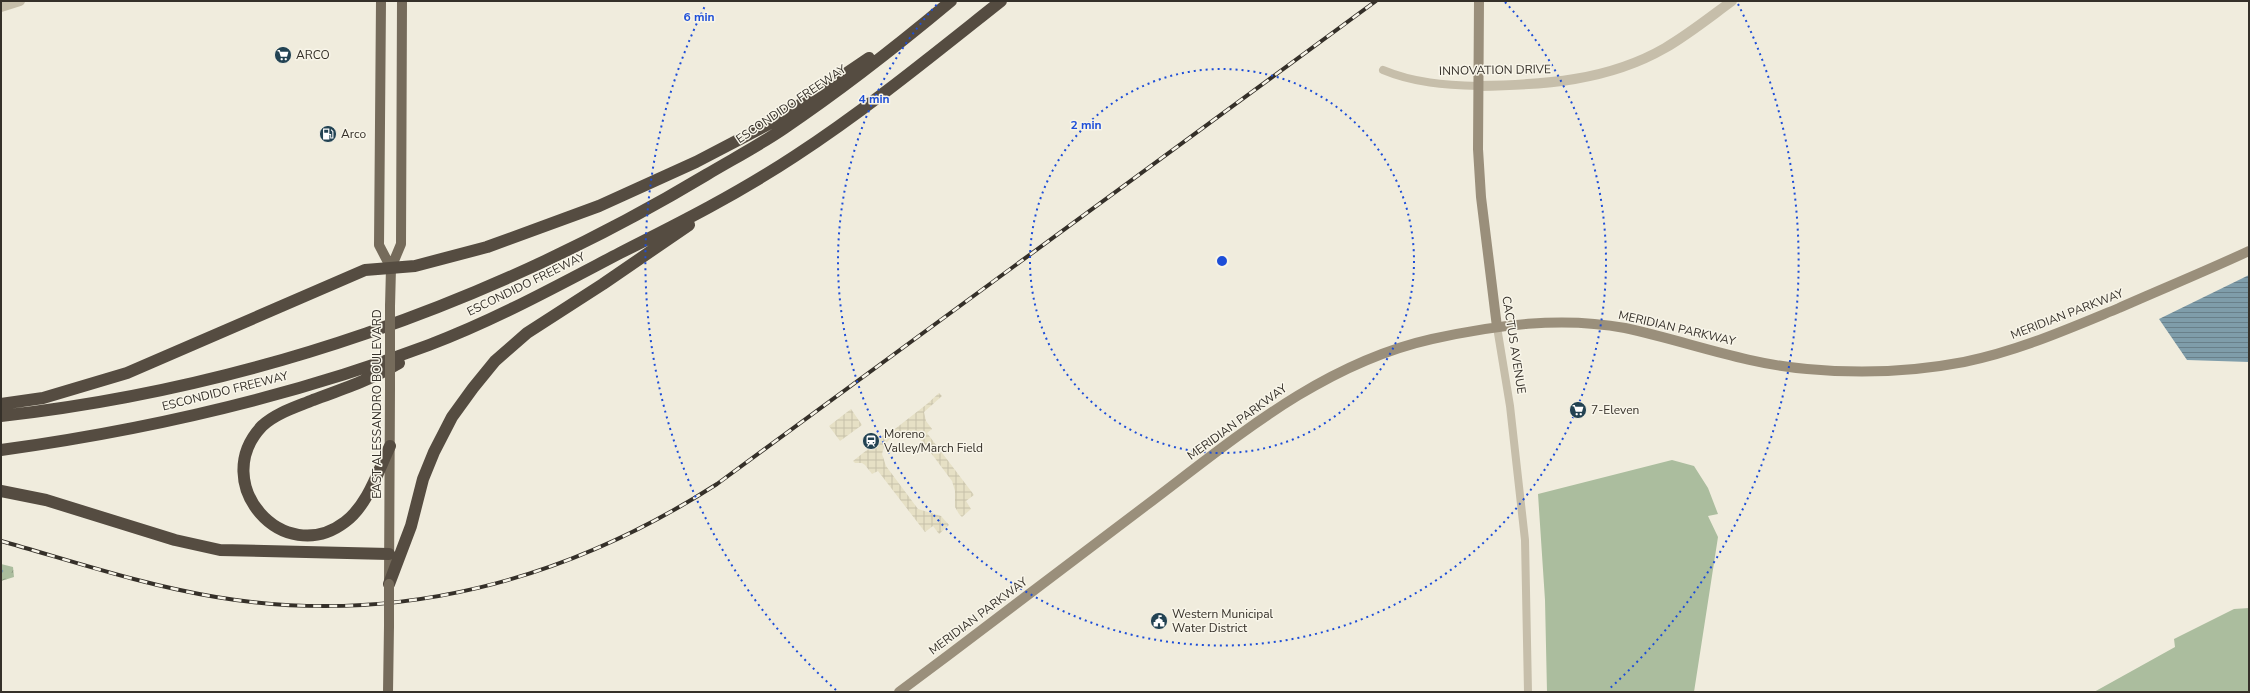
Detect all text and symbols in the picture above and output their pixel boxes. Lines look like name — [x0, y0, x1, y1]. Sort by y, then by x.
text: 6 min — [683, 9, 715, 25]
supermarket icon: ARCO — [273, 45, 293, 65]
place label: ARCO — [296, 47, 330, 63]
street label: ESCONDIDO FREEWAY — [733, 61, 850, 147]
street label: INNOVATION DRIVE — [1439, 61, 1551, 79]
text: 4 min — [858, 91, 890, 107]
text: 2 min — [1070, 117, 1102, 133]
fuel station icon: Arco — [318, 124, 338, 144]
place label: Arco — [341, 126, 366, 142]
street label: ESCONDIDO FREEWAY — [464, 248, 588, 320]
centre of rings — [1215, 254, 1229, 268]
street label: MERIDIAN PARKWAY — [2008, 285, 2126, 343]
street label: CACTUS AVENUE — [1498, 295, 1530, 395]
street label: MERIDIAN PARKWAY — [1617, 307, 1738, 349]
street label: EAST ALESSANDRO BOULEVARD — [369, 309, 385, 499]
street label: ESCONDIDO FREEWAY — [160, 367, 291, 414]
street label: MERIDIAN PARKWAY — [1184, 380, 1291, 464]
supermarket icon: 7-Eleven — [1568, 400, 1588, 420]
place label: 7-Eleven — [1591, 402, 1639, 418]
place label: Moreno Valley/March Field — [883, 426, 983, 456]
station icon: Moreno Valley/March Field — [861, 431, 881, 451]
street label: MERIDIAN PARKWAY — [925, 573, 1031, 658]
place label: Western Municipal Water District — [1172, 606, 1274, 636]
public building icon: Western Municipal Water District — [1149, 611, 1169, 631]

